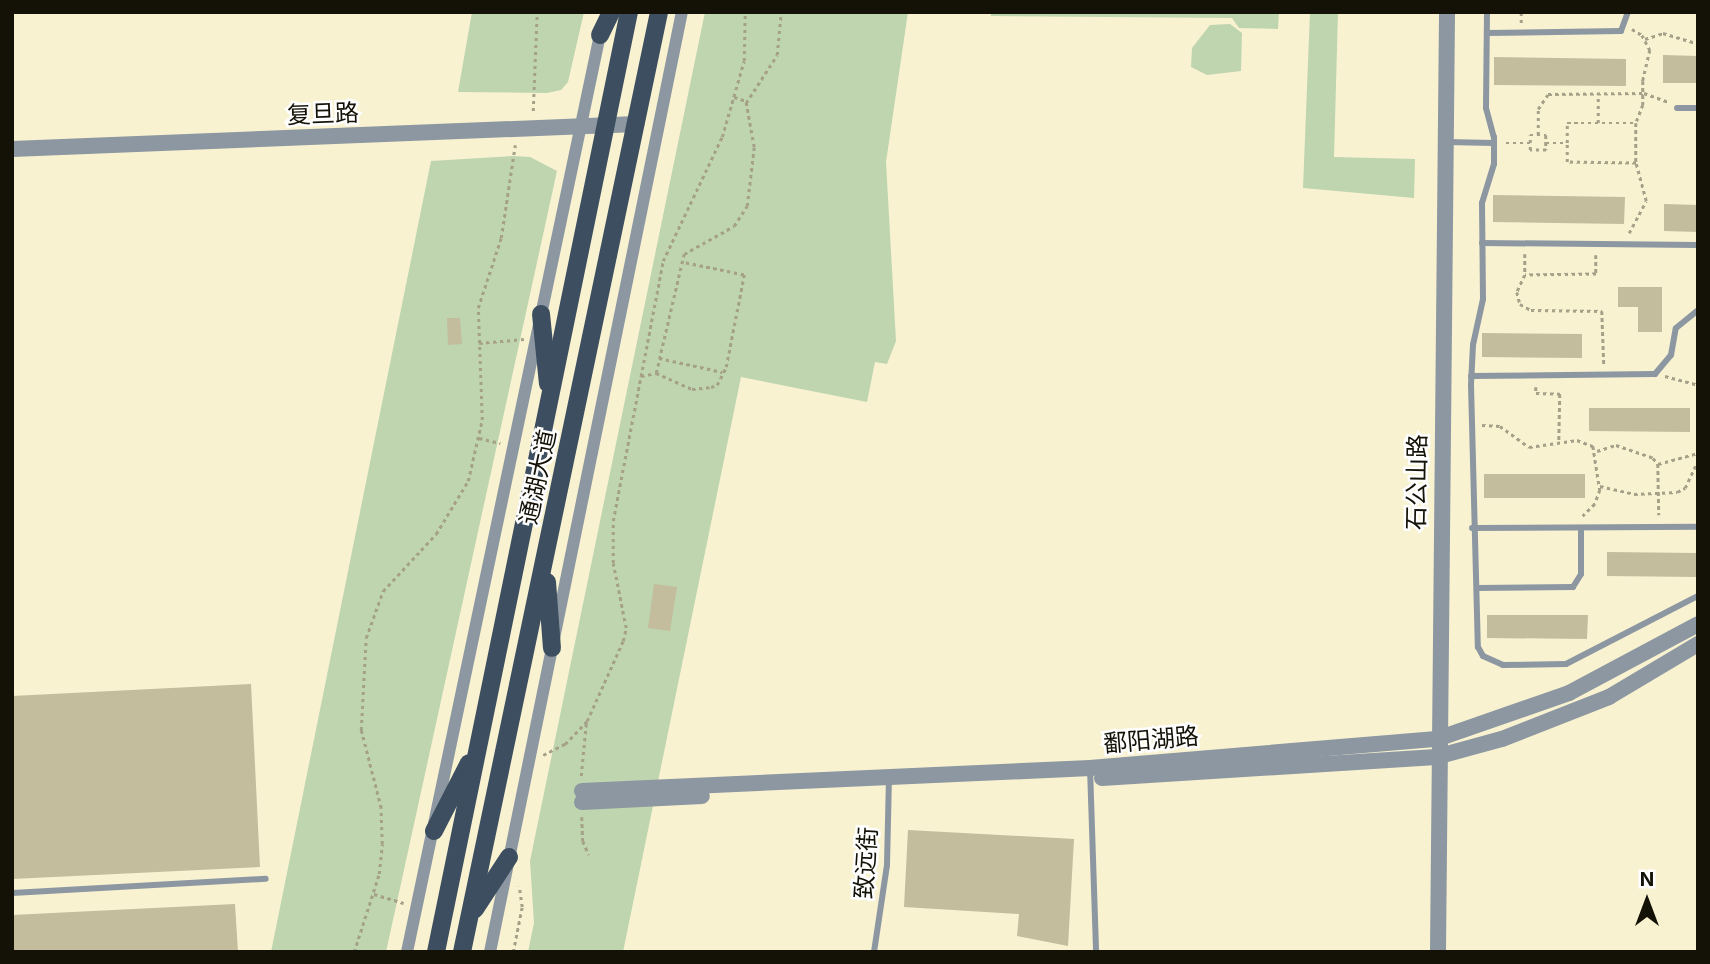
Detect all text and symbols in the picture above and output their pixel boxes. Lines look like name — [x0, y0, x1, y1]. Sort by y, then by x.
street label: 复旦路 — [287, 98, 359, 130]
street label: 通湖大道 — [514, 427, 562, 527]
street label: 石公山路 — [1402, 434, 1432, 530]
street label: 鄱阳湖路 — [1102, 721, 1200, 759]
street label: 致远街 — [849, 826, 883, 900]
north arrow — [1612, 866, 1682, 936]
text: N — [1640, 868, 1654, 891]

